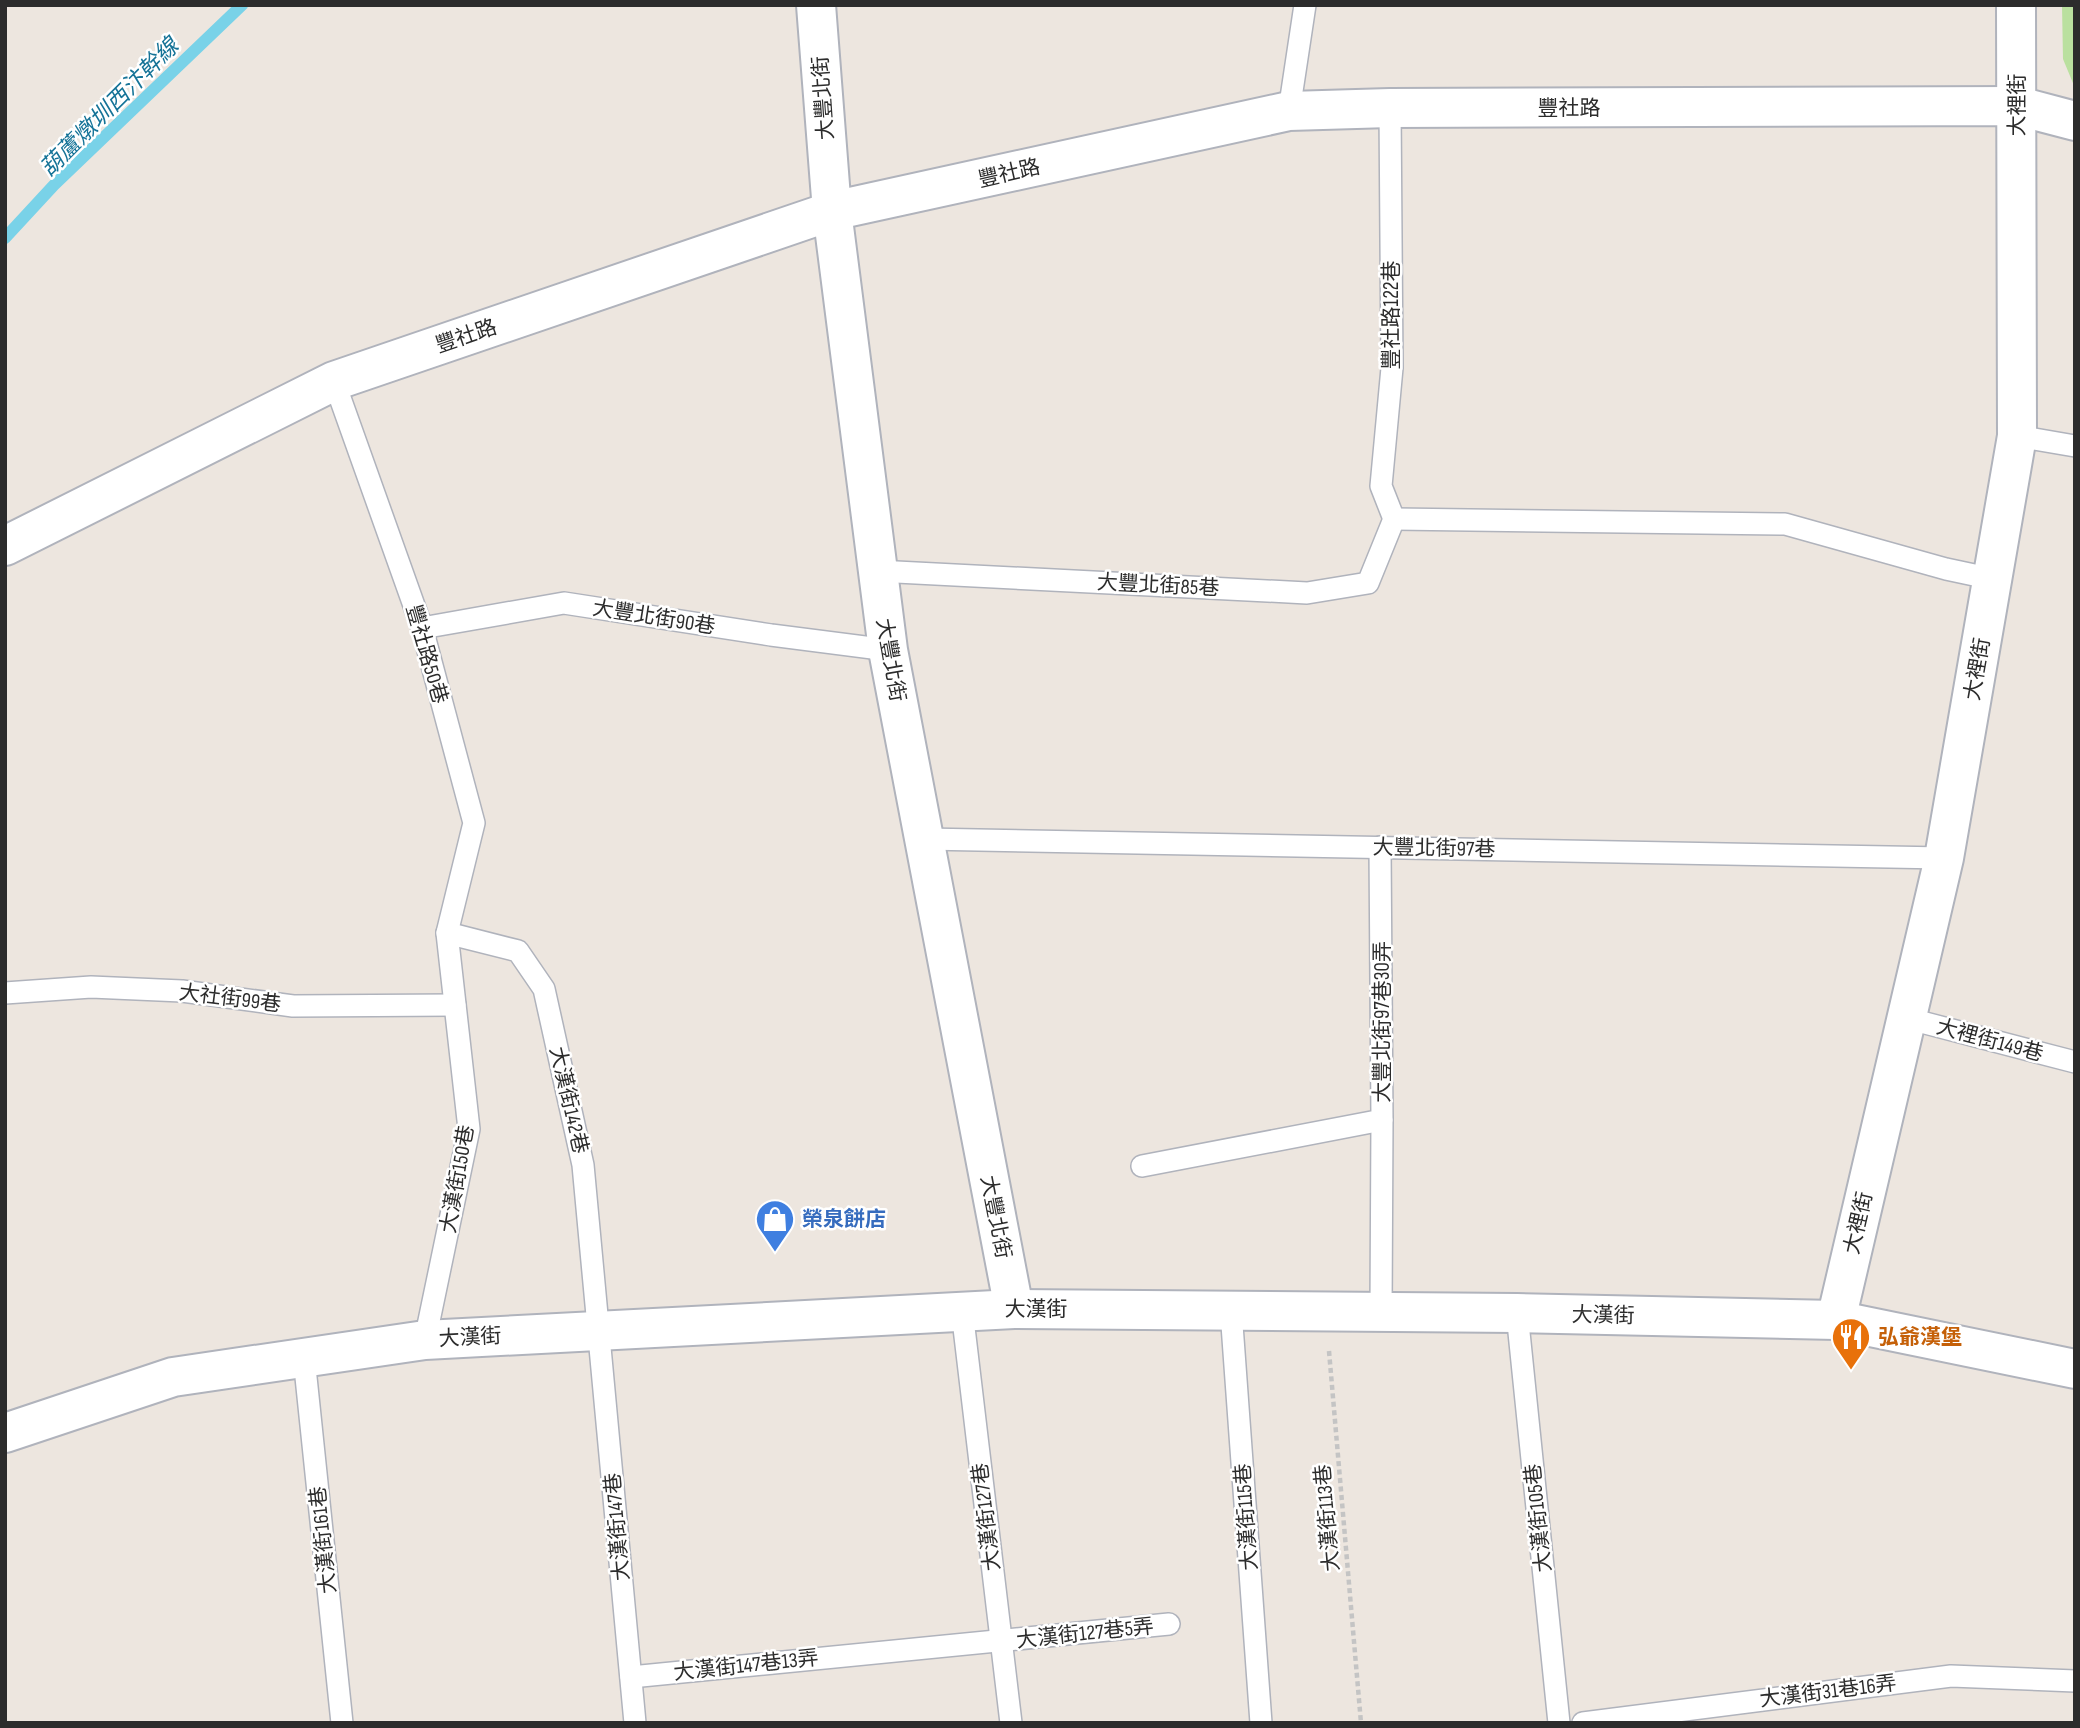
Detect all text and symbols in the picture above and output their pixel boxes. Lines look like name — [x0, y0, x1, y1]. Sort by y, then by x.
water label: 葫蘆燉圳西汴幹線 — [35, 31, 187, 183]
street label: 大豐北街 — [808, 55, 839, 141]
street label: 大裡街 — [2005, 74, 2030, 137]
street label: 豐社路 — [1538, 96, 1601, 121]
street label: 豐社路 — [976, 154, 1043, 193]
street label: 豐社路122巷 — [1379, 261, 1404, 369]
street label: 豐社路 — [432, 314, 500, 359]
street label: 大豐北街85巷 — [1096, 570, 1220, 601]
street label: 大豐北街90巷 — [591, 595, 717, 640]
street label: 豐社路50巷 — [400, 602, 453, 707]
street label: 大豐北街 — [871, 617, 910, 704]
street label: 大裡街 — [1960, 636, 1995, 702]
street label: 大豐北街97巷 — [1372, 835, 1496, 862]
street label: 大豐北街97巷30弄 — [1370, 941, 1395, 1103]
street label: 大社街99巷 — [177, 980, 282, 1017]
street label: 大裡街149巷 — [1934, 1014, 2046, 1067]
street label: 大漢街142巷 — [544, 1044, 593, 1156]
street label: 大漢街150巷 — [436, 1123, 479, 1235]
street label: 大豐北街 — [975, 1173, 1016, 1261]
street label: 大裡街 — [1839, 1190, 1878, 1257]
shop icon: 榮泉餅店 — [754, 1198, 796, 1253]
place label: 榮泉餅店 — [802, 1207, 886, 1232]
street label: 大漢街 — [1005, 1297, 1068, 1322]
street label: 大漢街 — [1571, 1302, 1635, 1329]
restaurant icon: 弘爺漢堡 — [1830, 1316, 1872, 1371]
street label: 大漢街 — [438, 1323, 502, 1352]
place label: 弘爺漢堡 — [1878, 1325, 1962, 1350]
street label: 大漢街127巷 — [967, 1461, 1006, 1572]
street label: 大漢街105巷 — [1520, 1462, 1557, 1574]
street label: 大漢街115巷 — [1230, 1463, 1263, 1571]
street label: 大漢街113巷 — [1310, 1463, 1345, 1573]
street label: 大漢街147巷 — [600, 1472, 635, 1582]
street label: 大漢街161巷 — [305, 1485, 342, 1595]
street label: 大漢街127巷5弄 — [1015, 1614, 1155, 1653]
street label: 大漢街147巷13弄 — [672, 1645, 820, 1686]
street label: 大漢街31巷16弄 — [1758, 1671, 1898, 1712]

